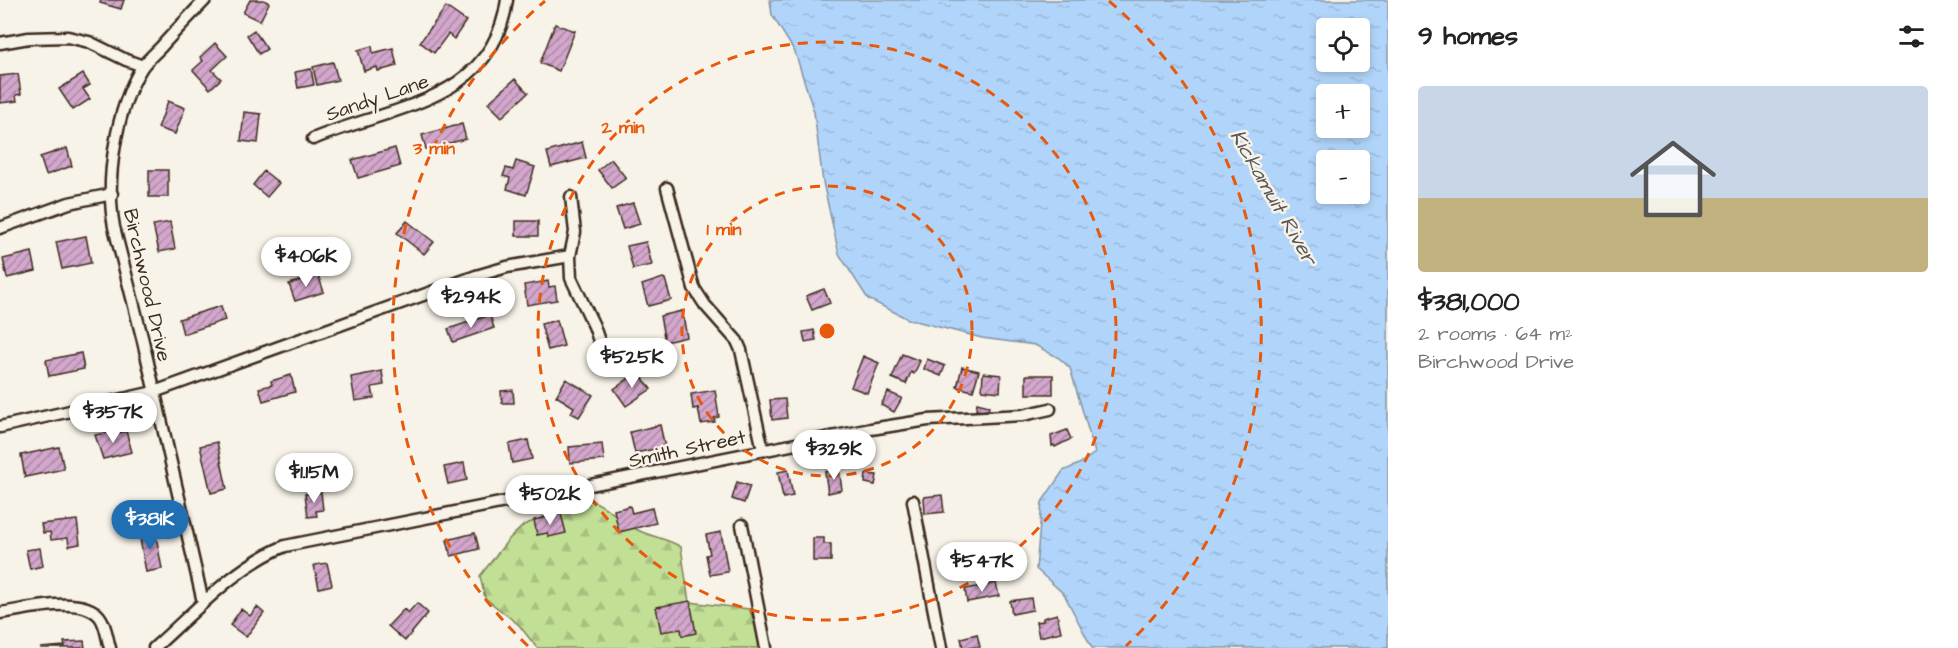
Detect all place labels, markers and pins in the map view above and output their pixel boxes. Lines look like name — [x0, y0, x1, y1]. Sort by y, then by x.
pin: $406K — [264, 237, 348, 288]
pin: $294K — [429, 278, 513, 329]
centre of rings — [817, 321, 837, 341]
pin: $525K — [590, 338, 674, 389]
pin: $357K — [71, 393, 155, 444]
pin: $329K — [792, 430, 876, 481]
pin: $1.15M — [265, 453, 363, 504]
pin: $502K — [508, 475, 592, 526]
pin: $381K — [108, 500, 192, 551]
pin: $547K — [940, 542, 1024, 593]

